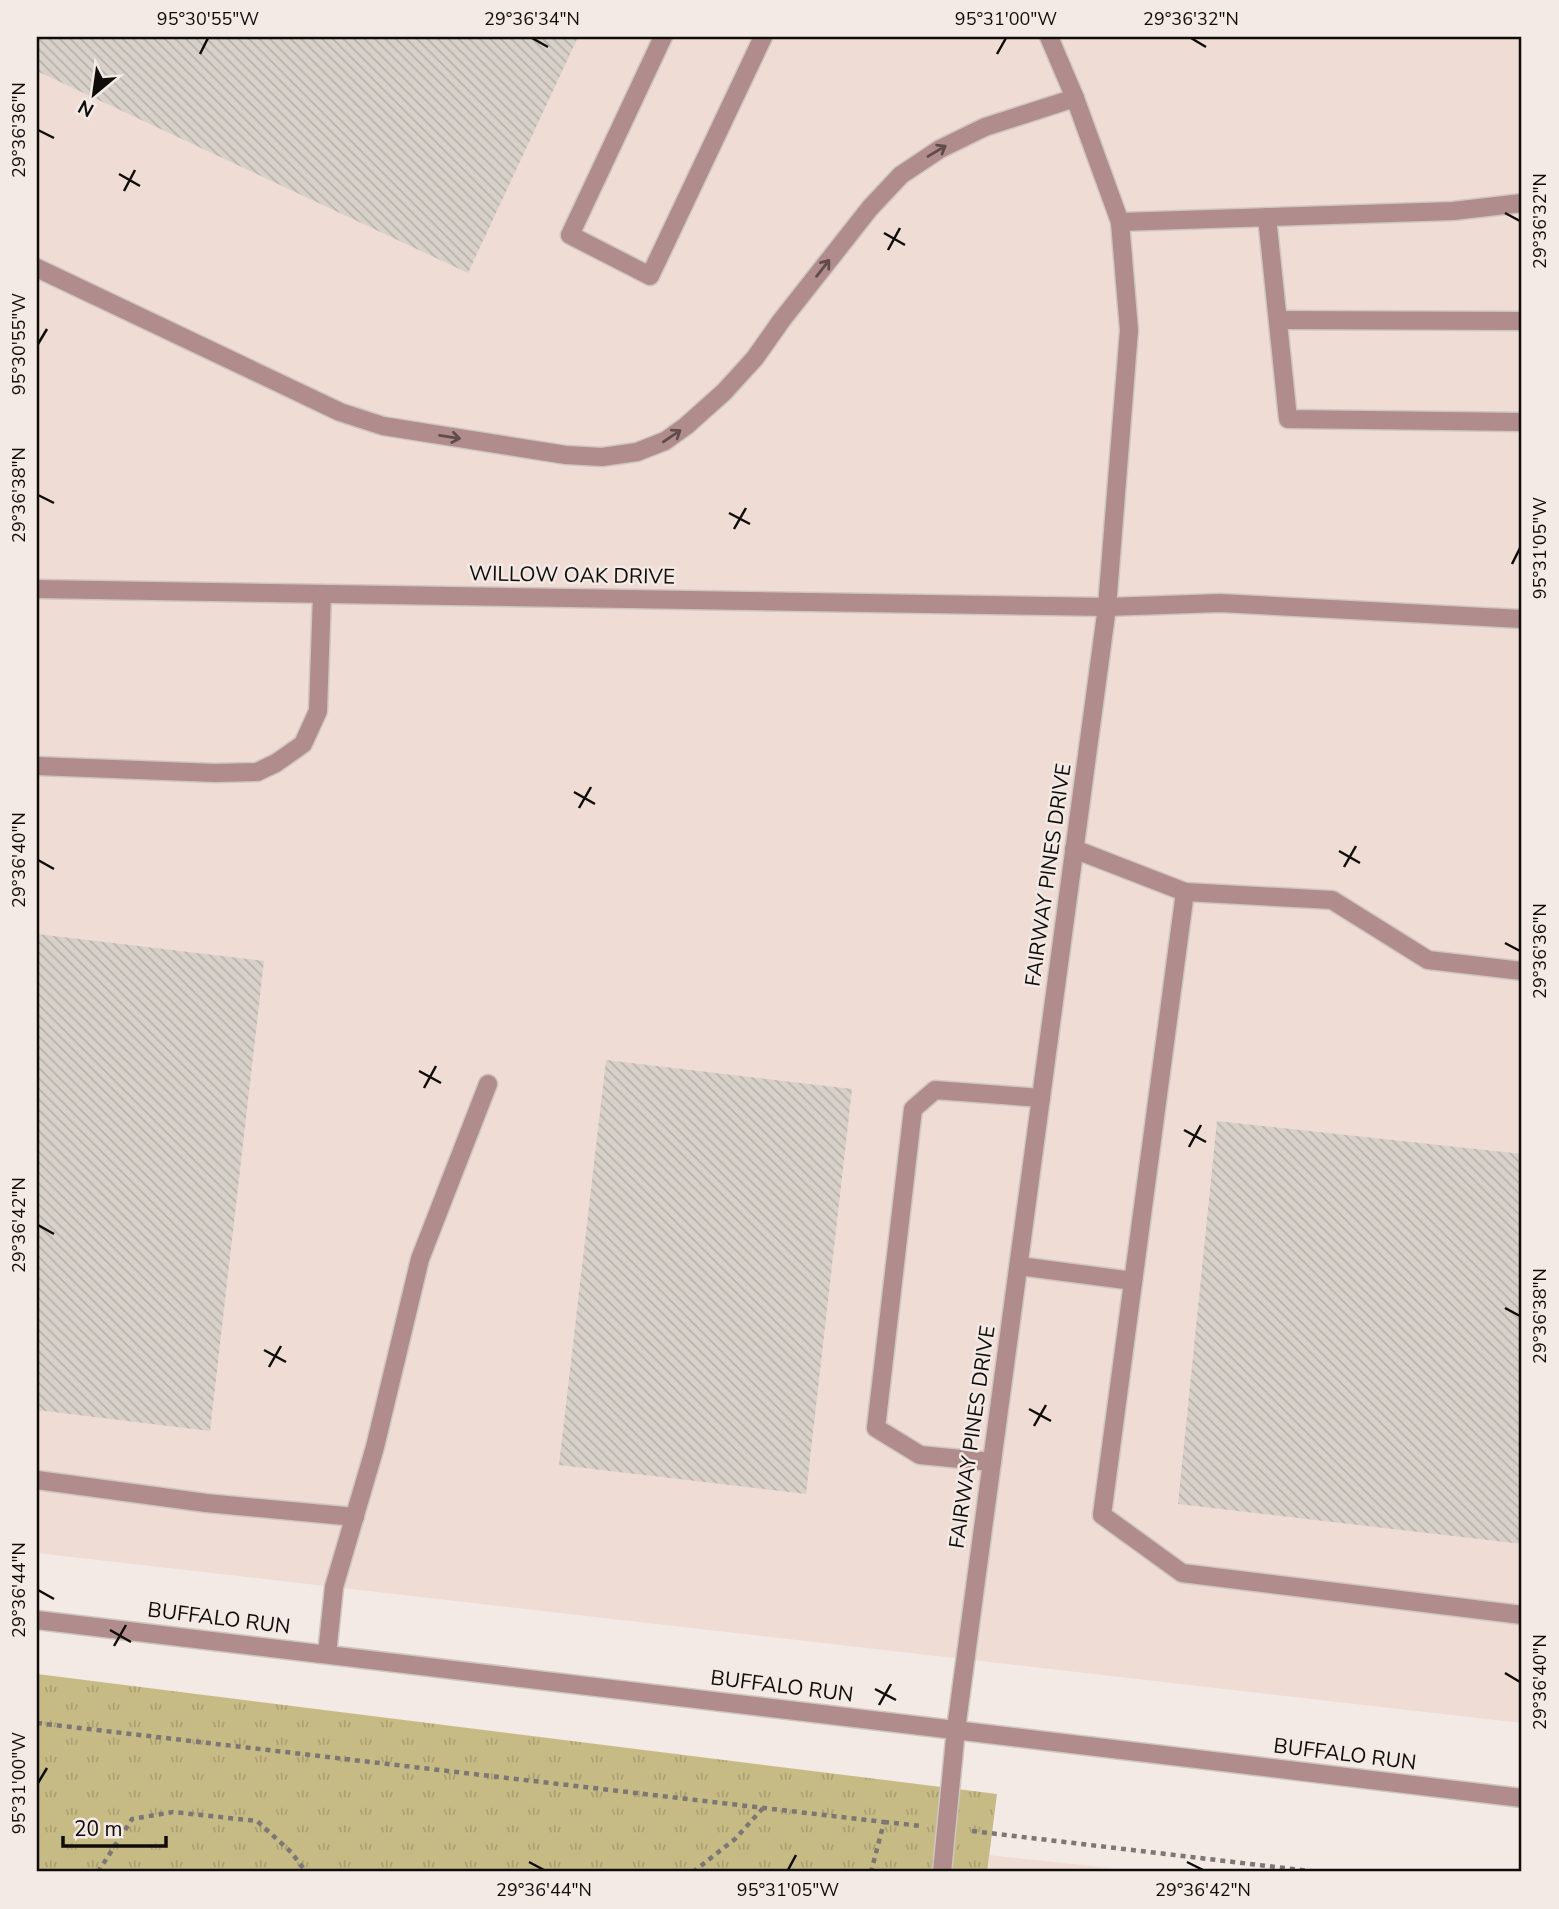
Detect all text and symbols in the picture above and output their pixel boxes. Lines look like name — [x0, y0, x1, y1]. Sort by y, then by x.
text: 95°30'55"W — [157, 7, 259, 31]
text: 29°36'34"N — [484, 7, 580, 31]
text: 95°31'00"W — [955, 7, 1057, 31]
text: 29°36'32"N — [1143, 7, 1239, 31]
north arrow — [60, 60, 130, 130]
text: 29°36'36"N — [7, 82, 31, 178]
text: N — [74, 93, 99, 123]
one-way arrow — [927, 144, 947, 158]
text: 29°36'32"N — [1528, 173, 1552, 269]
one-way arrow — [816, 259, 831, 277]
text: 95°30'55"W — [7, 293, 31, 395]
one-way arrow — [662, 429, 681, 443]
one-way arrow — [438, 431, 461, 444]
text: 29°36'38"N — [7, 447, 31, 543]
text: 95°31'05"W — [1528, 497, 1552, 599]
street label: WILLOW OAK DRIVE — [469, 559, 675, 591]
street label: FAIRWAY PINES DRIVE — [1018, 762, 1078, 988]
text: 29°36'40"N — [7, 812, 31, 908]
text: 29°36'36"N — [1528, 903, 1552, 999]
text: 29°36'42"N — [7, 1177, 31, 1273]
text: 29°36'38"N — [1528, 1268, 1552, 1364]
street label: FAIRWAY PINES DRIVE — [942, 1324, 1002, 1550]
text: 29°36'44"N — [7, 1542, 31, 1638]
street label: BUFFALO RUN — [146, 1595, 292, 1641]
text: 29°36'40"N — [1528, 1634, 1552, 1730]
street label: BUFFALO RUN — [709, 1663, 855, 1709]
street label: BUFFALO RUN — [1272, 1731, 1418, 1777]
text: 95°31'00"W — [7, 1732, 31, 1834]
scale bar — [63, 1804, 166, 1848]
text: 20 m — [74, 1815, 123, 1843]
text: 29°36'44"N — [496, 1878, 592, 1902]
text: 95°31'05"W — [737, 1878, 839, 1902]
text: 29°36'42"N — [1155, 1878, 1251, 1902]

